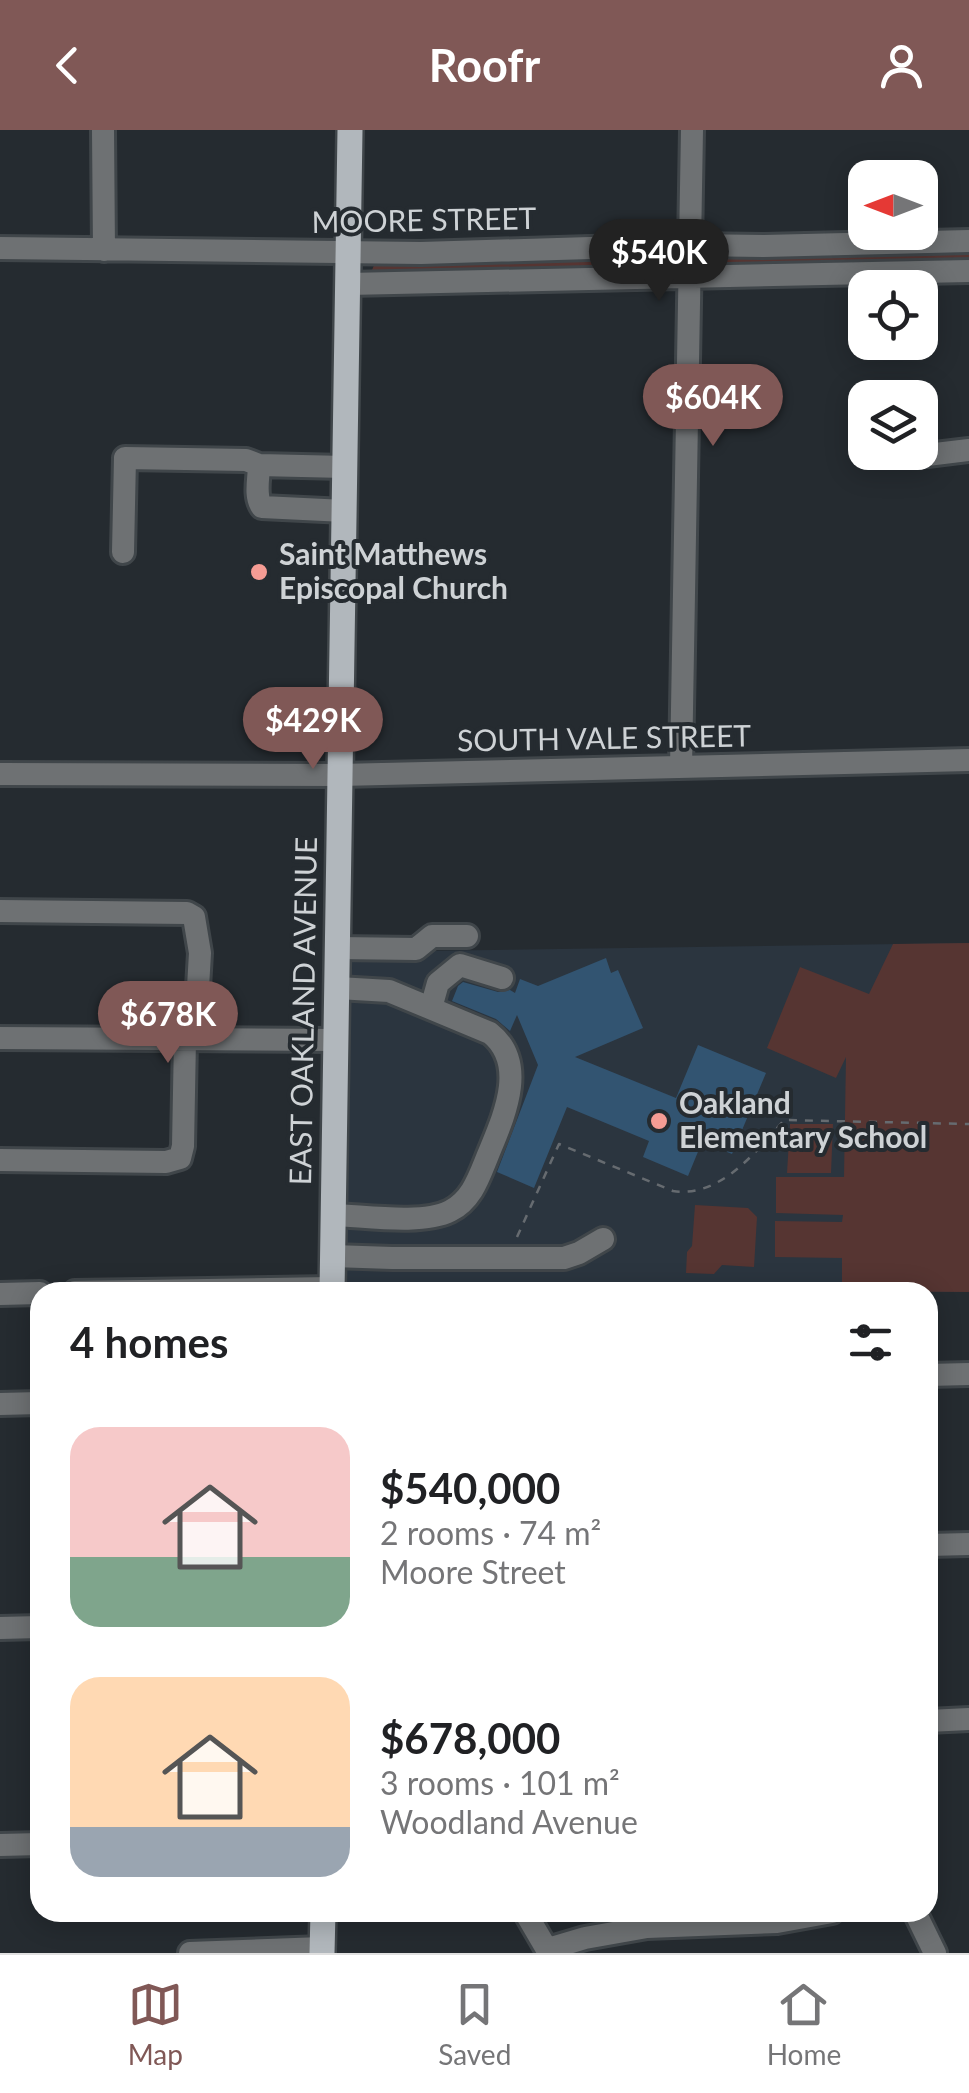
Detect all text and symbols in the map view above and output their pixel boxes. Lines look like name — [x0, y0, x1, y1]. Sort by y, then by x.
icon: back — [40, 38, 95, 93]
text: Roofr — [429, 38, 540, 92]
icon: person — [874, 38, 929, 93]
north arrow — [848, 160, 938, 250]
map controls — [848, 160, 938, 470]
street label: MOORE STREET — [311, 199, 537, 239]
pin: $540K — [589, 219, 729, 304]
text: $540K — [611, 232, 707, 271]
button: locate — [848, 270, 938, 360]
pin: $604K — [643, 364, 783, 449]
text: $604K — [665, 377, 761, 416]
button: layers — [848, 380, 938, 470]
place label: Saint Matthews Episcopal Church — [279, 535, 508, 605]
marker: Saint Matthews Episcopal Church — [248, 561, 270, 583]
pin: $429K — [243, 687, 383, 772]
text: $429K — [265, 700, 361, 739]
street label: SOUTH VALE STREET — [457, 716, 752, 758]
street label: EAST OAKLAND AVENUE — [281, 836, 323, 1186]
pin: $678K — [98, 981, 238, 1066]
text: $678K — [120, 994, 216, 1033]
place label: Oakland Elementary School — [679, 1084, 927, 1154]
marker: Oakland Elementary School — [648, 1110, 670, 1132]
icon: filters — [843, 1315, 898, 1370]
text: 4 homes — [70, 1317, 228, 1367]
text: $540,000 — [380, 1463, 560, 1513]
icon: home — [150, 1467, 270, 1587]
text: 2 rooms · 74 m² — [380, 1513, 601, 1552]
text: Moore Street — [380, 1552, 566, 1591]
text: $678,000 — [380, 1713, 560, 1763]
icon: home — [150, 1717, 270, 1837]
text: 3 rooms · 101 m² — [380, 1763, 620, 1802]
text: Woodland Avenue — [380, 1802, 638, 1841]
tab: Map — [128, 1977, 183, 2071]
tab: Saved — [438, 1977, 511, 2071]
tab: Home — [767, 1977, 841, 2071]

